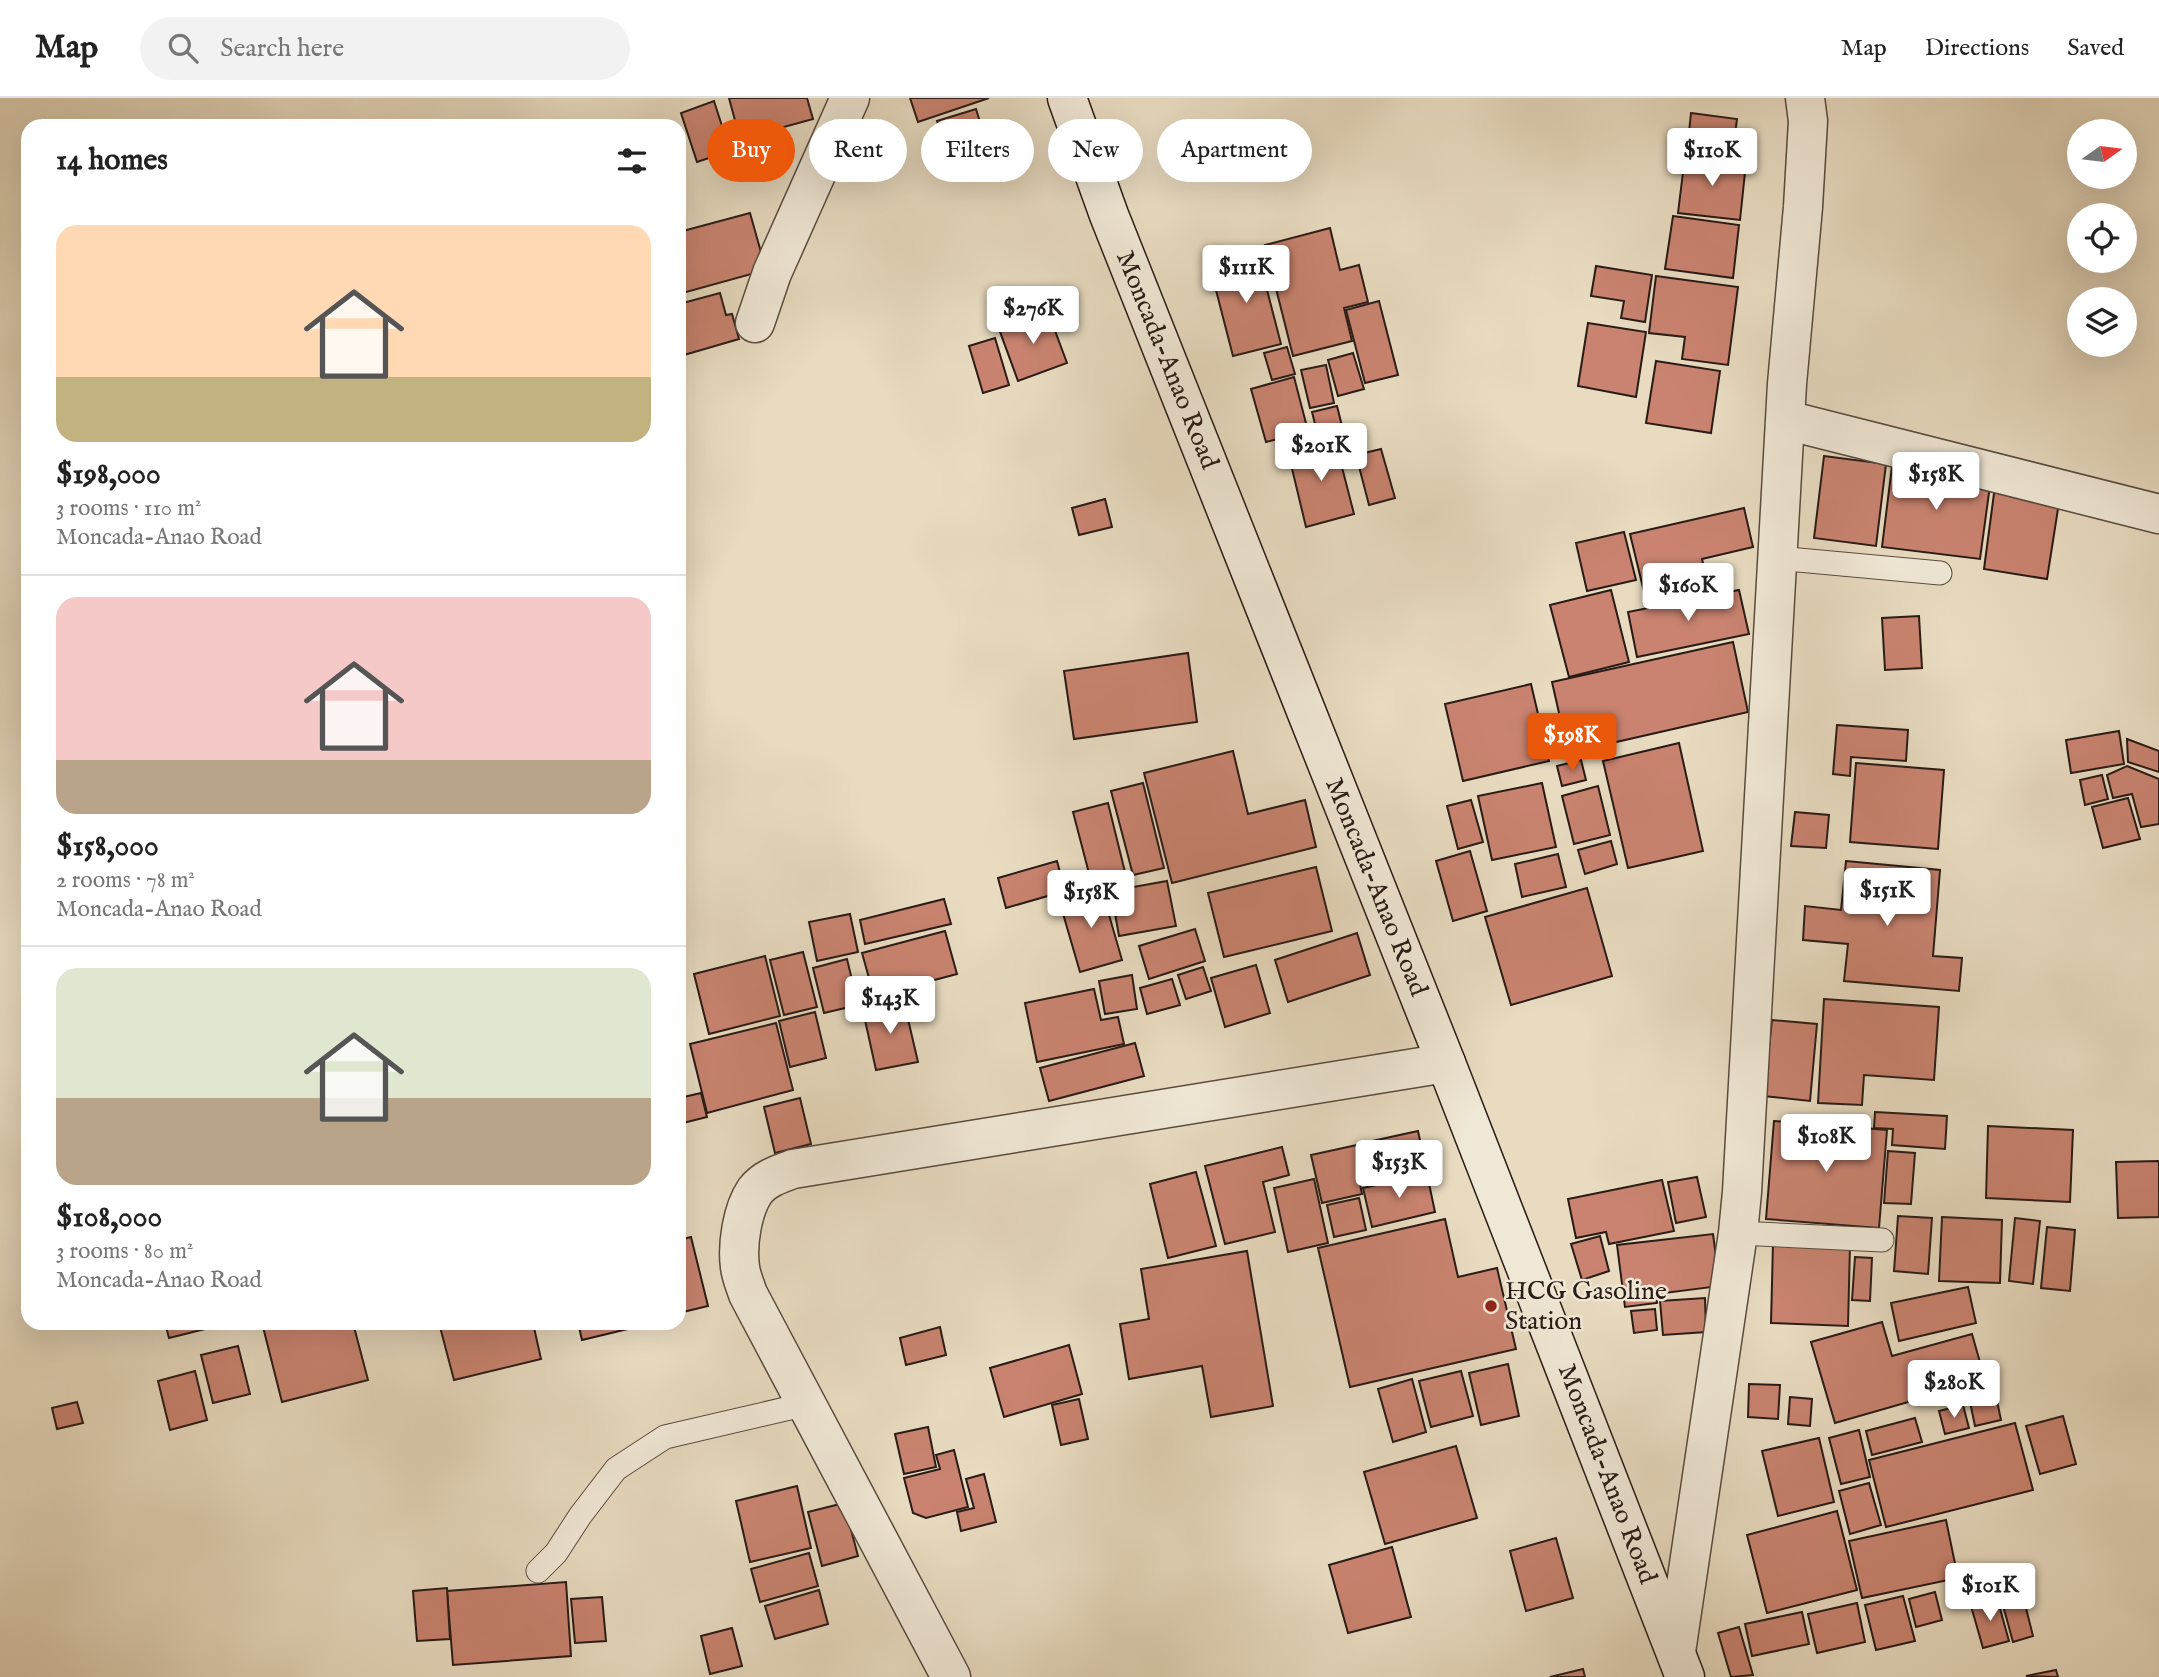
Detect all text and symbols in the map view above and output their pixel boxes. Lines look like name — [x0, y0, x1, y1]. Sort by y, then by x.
search box — [140, 17, 630, 80]
text: Map — [35, 27, 98, 69]
icon: search — [164, 29, 202, 67]
text: Search here — [220, 32, 344, 65]
text: Map — [1841, 33, 1887, 64]
text: Directions — [1925, 33, 2029, 64]
text: Saved — [2067, 33, 2124, 64]
chip: Buy — [707, 119, 795, 182]
chip: Rent — [809, 119, 907, 182]
chip: Filters — [921, 119, 1034, 182]
chip: New — [1048, 119, 1143, 182]
chip: Apartment — [1157, 119, 1312, 182]
north arrow — [2067, 119, 2137, 189]
map controls — [2067, 119, 2137, 357]
pin: $110K — [1663, 129, 1761, 188]
text: $110K — [1683, 136, 1741, 165]
text: 14 homes — [56, 142, 168, 180]
icon: filters — [613, 142, 651, 180]
button: locate — [2067, 203, 2137, 273]
street label: Moncada-Anao Road — [1108, 246, 1226, 474]
pin: $111K — [1197, 246, 1295, 305]
text: $111K — [1218, 253, 1274, 282]
icon: home — [291, 271, 417, 397]
pin: $276K — [984, 286, 1082, 346]
button: layers — [2067, 287, 2137, 357]
text: $276K — [1003, 294, 1063, 323]
pin: $201K — [1272, 424, 1370, 483]
text: $201K — [1291, 431, 1351, 460]
pin: $158K — [1887, 452, 1985, 512]
text: $198,000 — [56, 456, 161, 494]
text: $158K — [1908, 460, 1964, 489]
text: 3 rooms · 110 m² — [56, 494, 201, 523]
text: Moncada-Anao Road — [56, 523, 262, 552]
pin: $160K — [1639, 564, 1737, 623]
text: $160K — [1659, 571, 1717, 600]
icon: home — [291, 643, 417, 769]
pin: $198K — [1523, 714, 1621, 773]
text: $198K — [1544, 721, 1601, 750]
street label: Moncada-Anao Road — [1317, 773, 1435, 1001]
text: $158,000 — [56, 828, 159, 866]
text: 2 rooms · 78 m² — [56, 866, 195, 895]
pin: $151K — [1838, 868, 1936, 928]
pin: $158K — [1042, 870, 1140, 930]
text: $151K — [1860, 876, 1914, 905]
text: $158K — [1063, 878, 1119, 907]
text: Moncada-Anao Road — [56, 895, 262, 924]
pin: $143K — [841, 976, 939, 1036]
text: $143K — [861, 984, 919, 1013]
icon: home — [291, 1014, 417, 1140]
pin: $108K — [1777, 1114, 1875, 1174]
text: $108K — [1797, 1122, 1855, 1151]
pin: $153K — [1350, 1140, 1448, 1200]
text: $153K — [1372, 1148, 1426, 1177]
text: $108,000 — [56, 1199, 162, 1237]
text: 3 rooms · 80 m² — [56, 1237, 193, 1266]
text: Moncada-Anao Road — [56, 1266, 262, 1295]
place label: HCG Gasoline Station — [1505, 1275, 1667, 1338]
marker: HCG Gasoline Station — [1483, 1298, 1499, 1314]
street label: Moncada-Anao Road — [1550, 1359, 1664, 1589]
pin: $280K — [1905, 1360, 2003, 1420]
text: $280K — [1924, 1368, 1984, 1397]
pin: $101K — [1941, 1564, 2039, 1623]
text: $101K — [1961, 1571, 2019, 1600]

